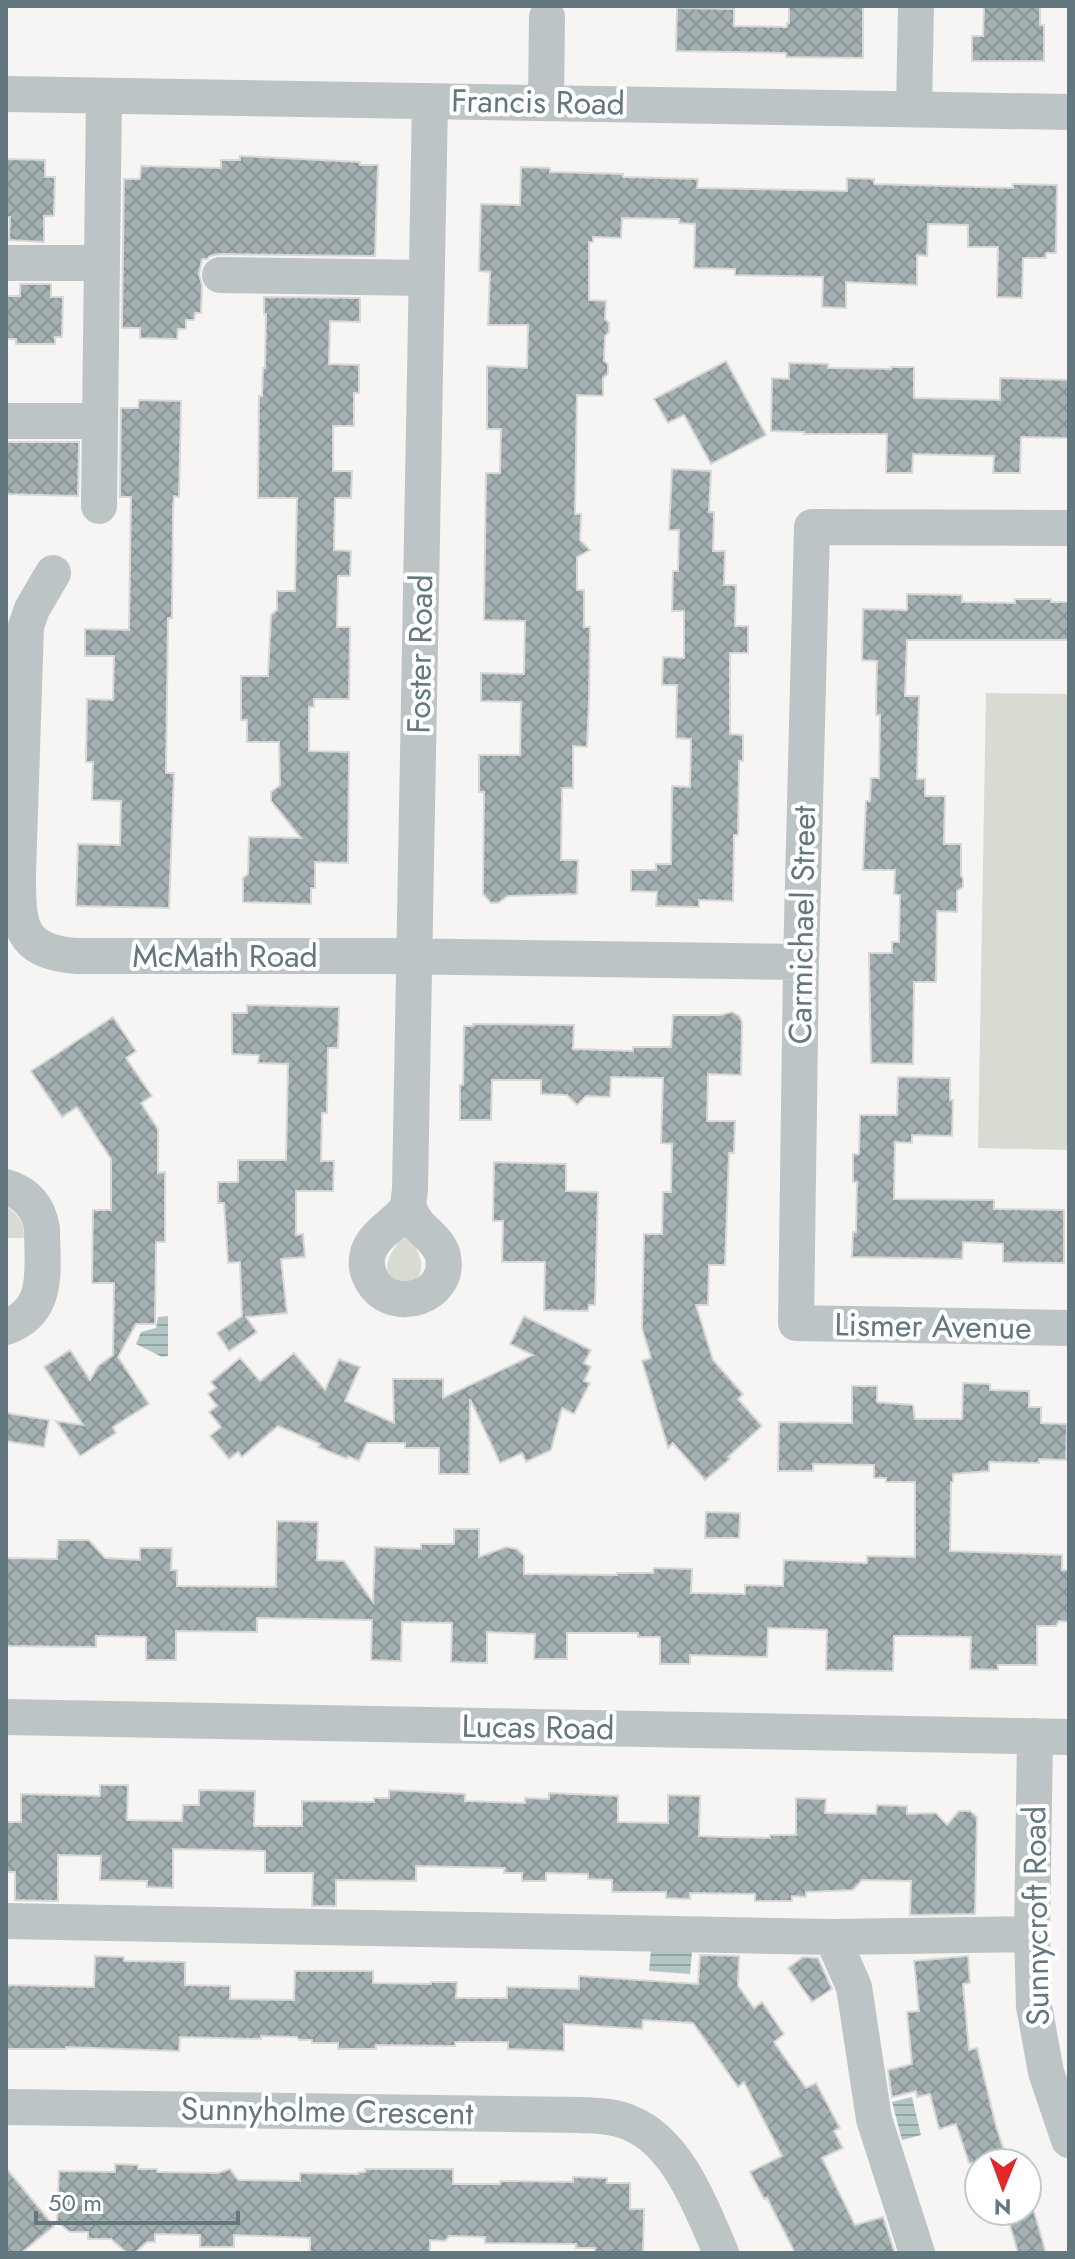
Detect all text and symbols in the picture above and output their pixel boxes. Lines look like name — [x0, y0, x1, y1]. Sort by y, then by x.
street label: Francis Road — [451, 77, 625, 127]
street label: Foster Road — [396, 574, 444, 734]
street label: Carmichael Street — [777, 805, 827, 1045]
street label: McMath Road — [132, 933, 318, 979]
street label: Lismer Avenue — [834, 1301, 1032, 1351]
street label: Lucas Road — [461, 1703, 615, 1751]
street label: Sunnycroft Road — [1011, 1806, 1061, 2026]
street label: Sunnyholme Crescent — [180, 2085, 474, 2137]
north arrow — [963, 2147, 1043, 2227]
scale bar — [36, 2175, 238, 2225]
text: 50 m — [48, 2185, 102, 2220]
text: N — [994, 2191, 1012, 2223]

